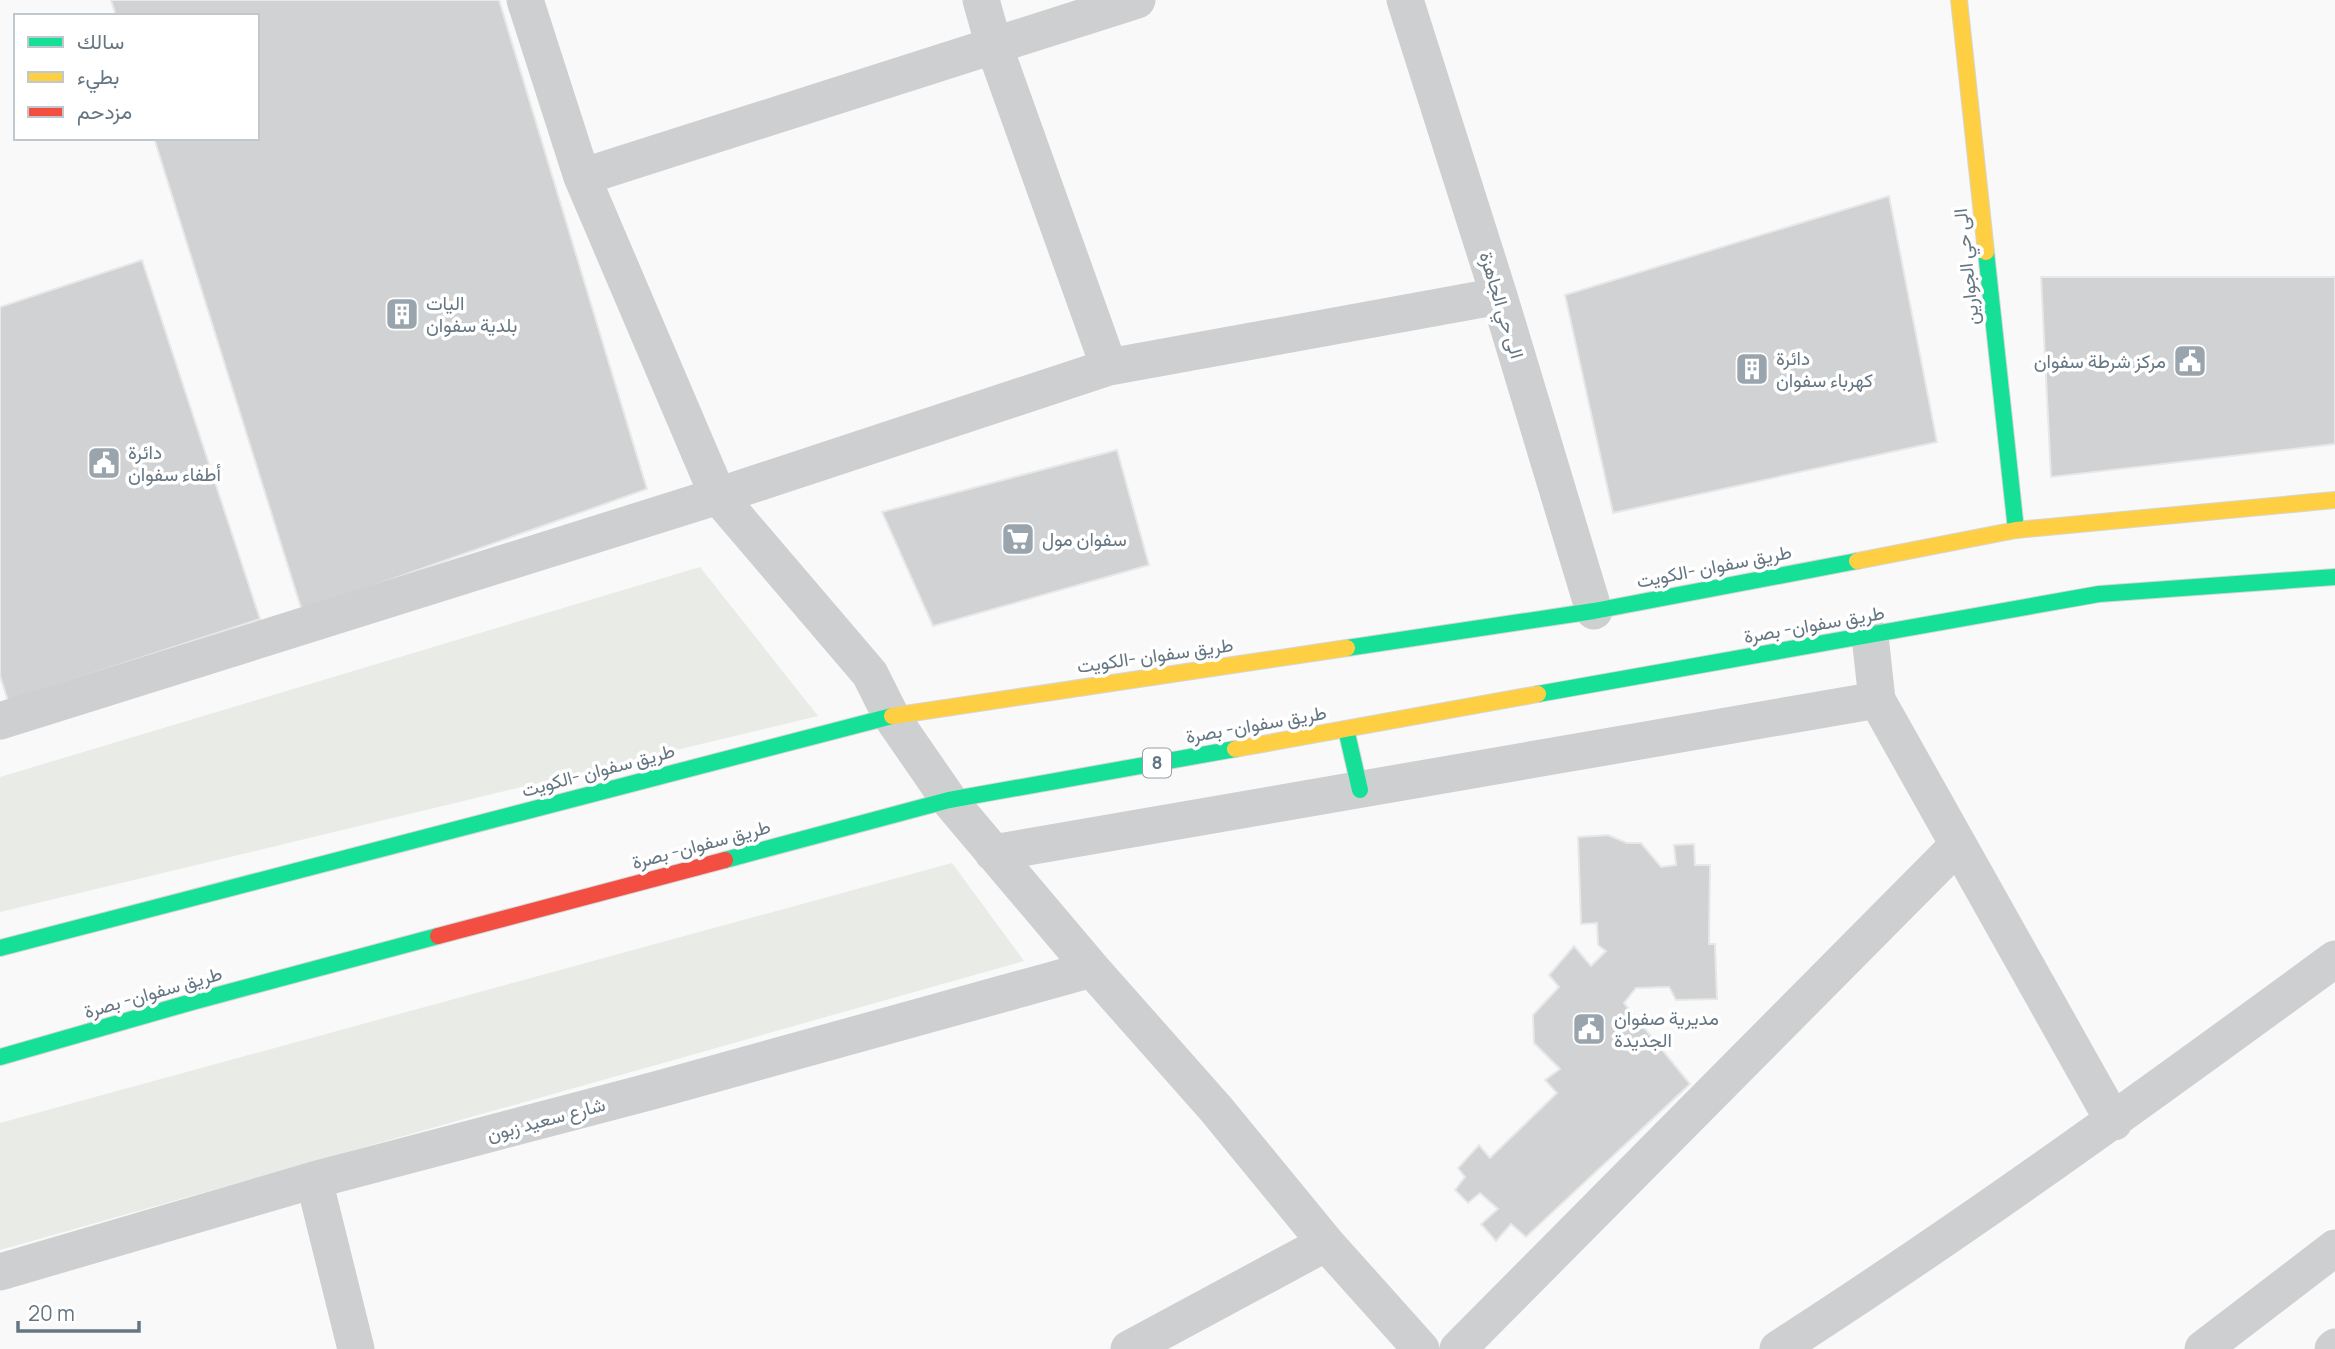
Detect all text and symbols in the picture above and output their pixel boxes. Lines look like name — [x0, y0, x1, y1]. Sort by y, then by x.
legend — [14, 14, 259, 140]
text: سالك — [77, 27, 124, 55]
text: بطيء — [77, 62, 120, 94]
text: مزدحم — [77, 97, 132, 126]
street label: الى حي الجوارين — [1947, 207, 1988, 327]
street label: الى حي الجاهزة — [1471, 248, 1531, 363]
place label: اليات بلدية سفوان — [426, 290, 517, 338]
building icon: اليات بلدية سفوان — [383, 295, 421, 333]
public building icon: مركز شرطة سفوان — [2171, 342, 2209, 380]
place label: دائرة كهرباء سفوان — [1776, 345, 1873, 393]
place label: مركز شرطة سفوان — [2034, 348, 2166, 374]
building icon: دائرة كهرباء سفوان — [1733, 350, 1771, 388]
place label: دائرة أطفاء سفوان — [128, 439, 221, 487]
public building icon: دائرة أطفاء سفوان — [85, 444, 123, 482]
supermarket icon: سفوان مول — [999, 520, 1037, 558]
place label: سفوان مول — [1042, 526, 1127, 552]
street label: طريق سفوان -الكويت — [1634, 538, 1794, 594]
street label: طريق سفوان- بصرة — [1741, 599, 1887, 649]
street label: طريق سفوان -الكويت — [1075, 631, 1235, 679]
street label: طريق سفوان- بصرة — [1183, 699, 1329, 749]
street label: طريق سفوان -الكويت — [519, 737, 677, 803]
road number: 8 — [1143, 748, 1171, 778]
street label: طريق سفوان- بصرة — [629, 813, 773, 875]
street label: طريق سفوان- بصرة — [81, 960, 225, 1024]
place label: مديرية صفوان الجديدة — [1614, 1005, 1719, 1053]
public building icon: مديرية صفوان الجديدة — [1570, 1010, 1608, 1048]
street label: شارع سعيد زبون — [484, 1091, 608, 1147]
scale bar — [18, 1290, 138, 1334]
text: 20 m — [28, 1299, 75, 1327]

